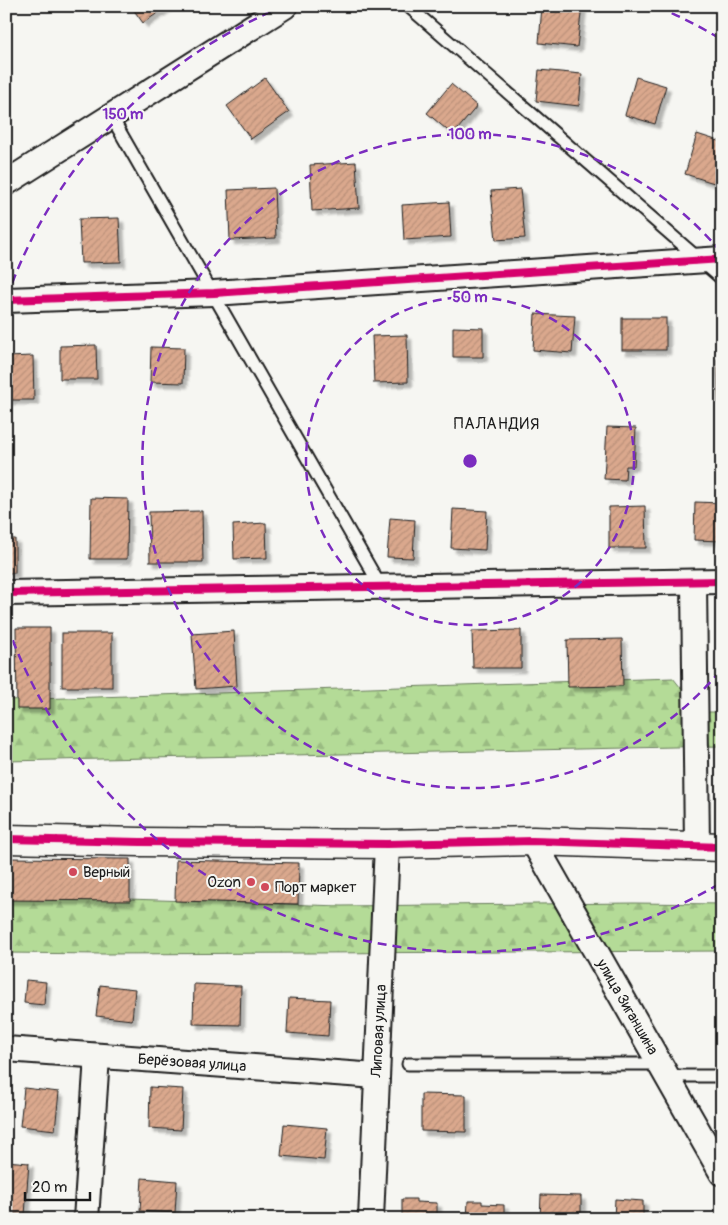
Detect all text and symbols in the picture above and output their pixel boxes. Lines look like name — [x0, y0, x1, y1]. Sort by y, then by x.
text: 150 m — [103, 105, 143, 124]
text: 100 m — [449, 125, 491, 144]
text: 50 m — [453, 288, 487, 307]
district label: ПАЛАНДИЯ — [454, 414, 540, 434]
centre of rings — [461, 452, 479, 470]
place label: Верный — [83, 863, 130, 882]
marker: Верный — [67, 866, 79, 878]
place label: Ozon — [207, 873, 241, 892]
marker: Ozon — [245, 876, 257, 888]
place label: Порт маркет — [275, 878, 357, 897]
marker: Порт маркет — [259, 881, 271, 893]
street label: улица Зиганшина — [591, 955, 662, 1058]
street label: Липовая улица — [367, 984, 391, 1079]
street label: Берёзовая улица — [137, 1050, 247, 1076]
scale bar — [25, 1170, 90, 1202]
text: 20 m — [32, 1178, 67, 1197]

